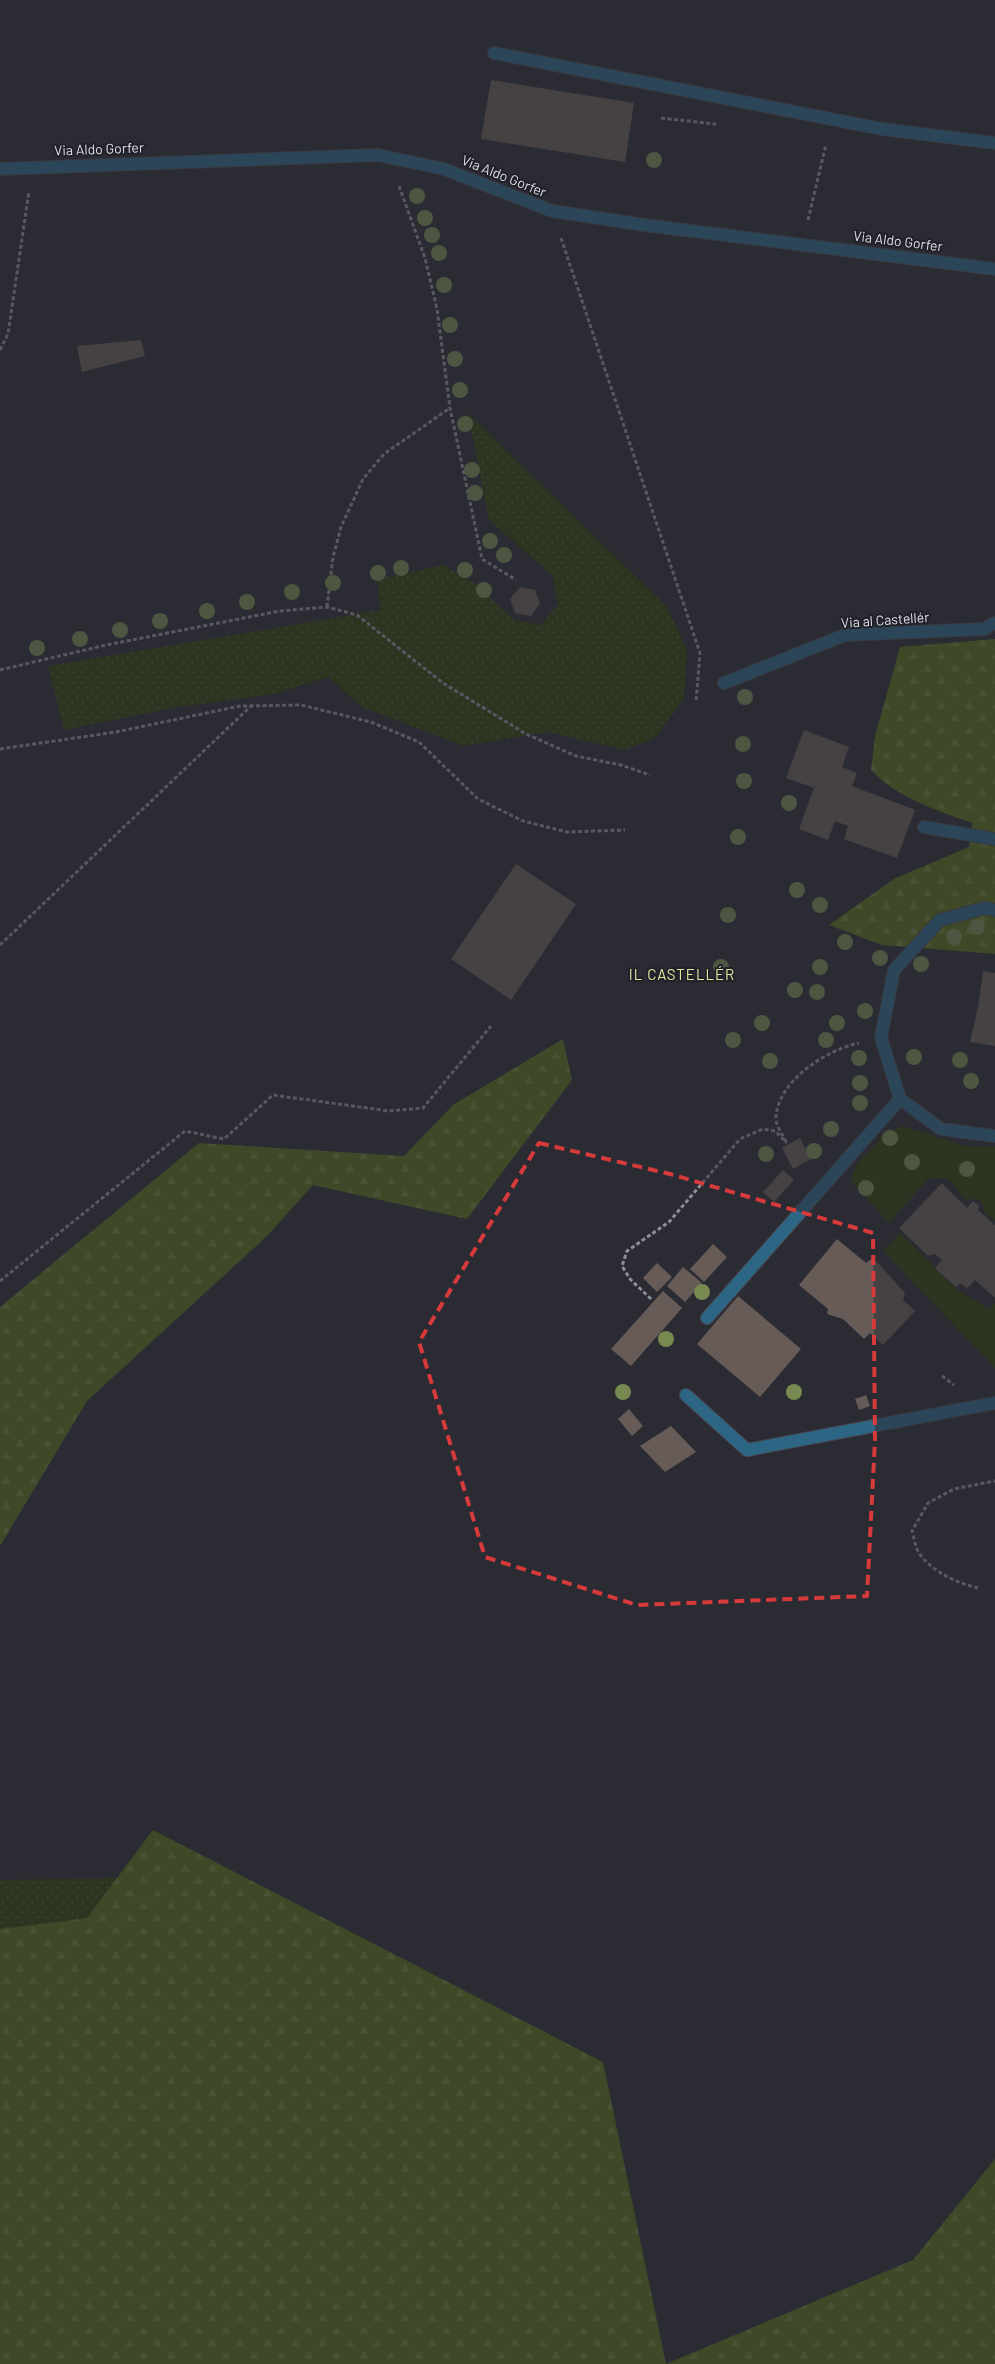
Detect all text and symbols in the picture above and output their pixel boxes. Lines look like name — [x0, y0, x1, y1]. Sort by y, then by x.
street label: Via Aldo Gorfer — [54, 138, 144, 159]
street label: Via Aldo Gorfer — [459, 151, 549, 200]
street label: Via Aldo Gorfer — [852, 227, 944, 254]
street label: Via al Castellér — [840, 608, 930, 631]
district label: IL CASTELLÉR — [629, 965, 735, 983]

